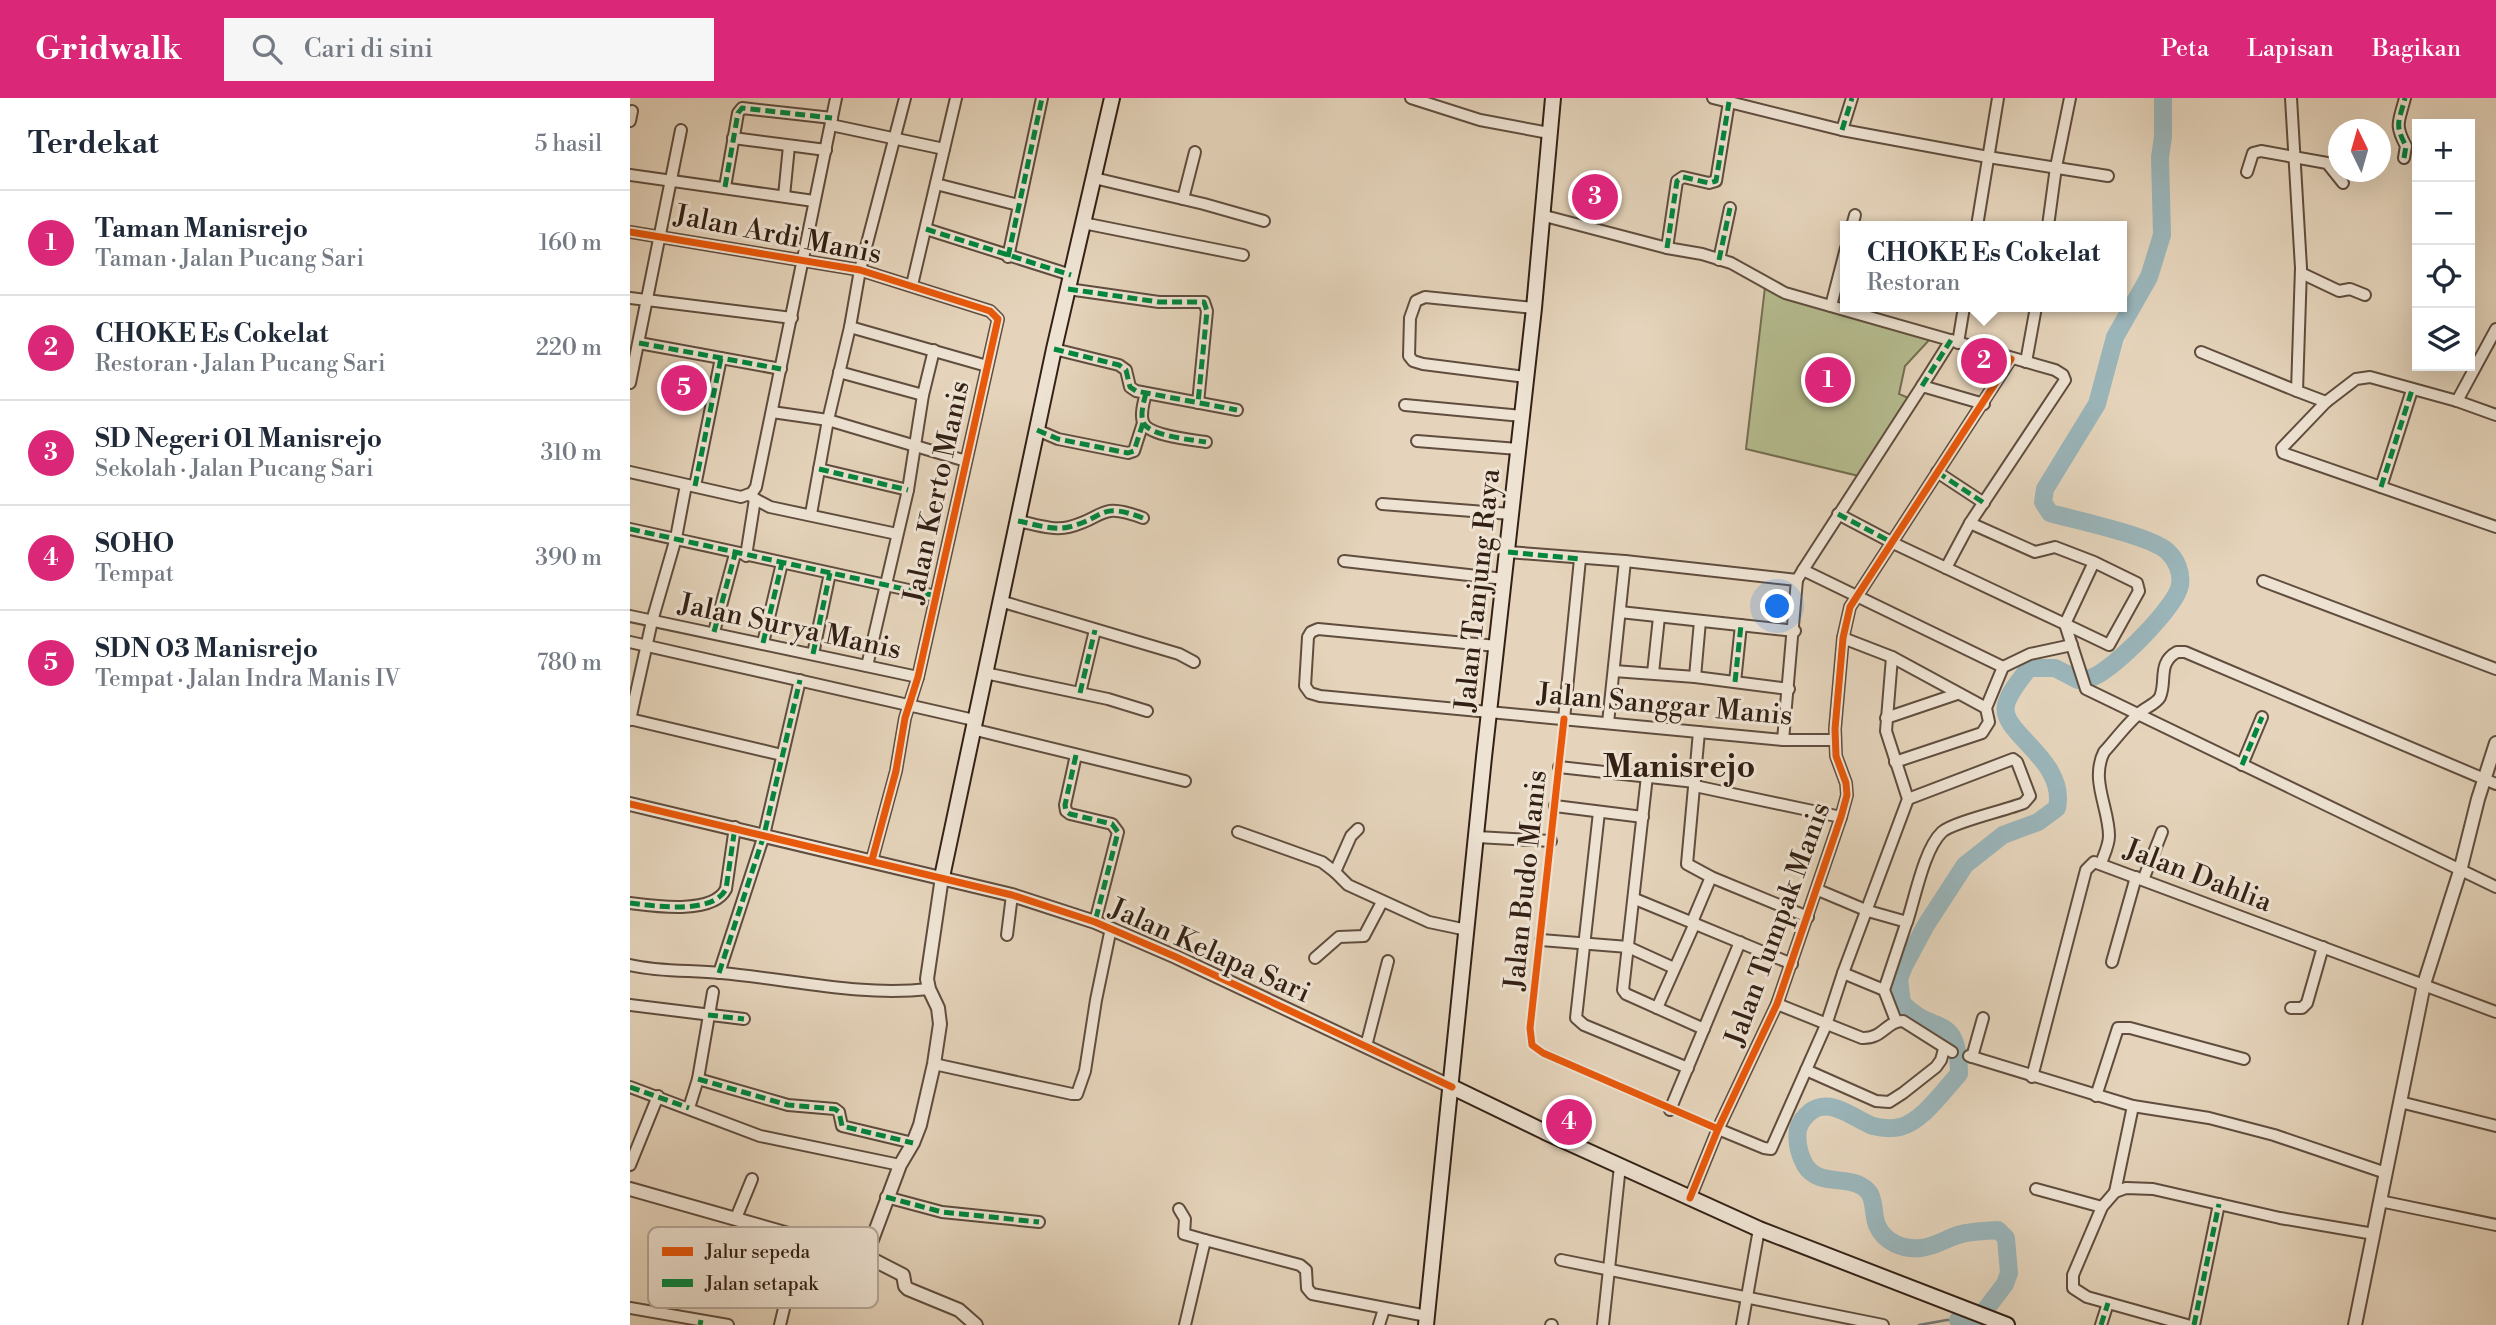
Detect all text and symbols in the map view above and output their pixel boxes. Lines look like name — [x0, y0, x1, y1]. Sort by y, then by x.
search box — [224, 18, 714, 81]
text: Gridwalk — [35, 29, 182, 70]
icon: search — [248, 30, 286, 68]
text: Cari di sini — [304, 33, 433, 65]
text: Peta — [2161, 34, 2209, 64]
text: Lapisan — [2247, 34, 2334, 64]
text: Bagikan — [2372, 34, 2461, 64]
north arrow — [2328, 119, 2391, 182]
map controls — [2412, 119, 2475, 371]
button: + — [2412, 119, 2475, 182]
text: Terdekat — [28, 125, 159, 163]
text: 5 hasil — [535, 130, 602, 158]
pin: 3 — [1572, 171, 1618, 223]
button: − — [2412, 182, 2475, 245]
street label: Jalan Ardi Manis — [671, 198, 884, 272]
text: Taman Manisrejo — [95, 213, 308, 245]
popup — [1840, 221, 2127, 312]
text: 1 — [45, 229, 57, 257]
text: 160 m — [539, 229, 602, 257]
text: CHOKE Es Cokelat — [1867, 237, 2100, 269]
text: Taman · Jalan Pucang Sari — [95, 245, 364, 273]
button: locate — [2412, 245, 2475, 308]
text: Restoran — [1867, 269, 1960, 297]
button: layers — [2412, 308, 2475, 371]
text: CHOKE Es Cokelat — [95, 318, 329, 350]
text: 2 — [44, 334, 58, 362]
text: 220 m — [536, 334, 602, 362]
pin: 2 — [1961, 335, 2007, 387]
text: Restoran · Jalan Pucang Sari — [95, 350, 386, 378]
pin: 1 — [1805, 354, 1851, 406]
pin: 5 — [661, 362, 707, 414]
street label: Jalan Kerto Manis — [896, 378, 978, 607]
text: SD Negeri 01 Manisrejo — [95, 423, 382, 455]
text: 3 — [44, 439, 58, 467]
text: 310 m — [541, 439, 602, 467]
text: Sekolah · Jalan Pucang Sari — [95, 455, 374, 483]
street label: Jalan Tanjung Raya — [1448, 466, 1508, 714]
text: SOHO — [95, 528, 174, 560]
text: 4 — [43, 544, 59, 572]
text: 390 m — [535, 544, 602, 572]
text: Tempat — [95, 560, 174, 588]
street label: Jalan Surya Manis — [675, 586, 904, 668]
your location — [1760, 589, 1794, 623]
text: SDN 03 Manisrejo — [95, 633, 318, 665]
text: 5 — [44, 649, 58, 677]
text: 780 m — [537, 649, 602, 677]
text: Tempat · Jalan Indra Manis IV — [95, 665, 400, 693]
street label: Jalan Sanggar Manis — [1535, 676, 1794, 734]
district label: Manisrejo — [1603, 747, 1755, 787]
street label: Jalan Budo Manis — [1497, 768, 1555, 993]
street label: Jalan Tumpak Manis — [1717, 797, 1838, 1051]
street label: Jalan Dahlia — [2118, 831, 2278, 920]
street label: Jalan Kelapa Sari — [1103, 891, 1316, 1011]
pin: 4 — [1546, 1096, 1592, 1148]
legend — [648, 1227, 878, 1308]
text: Jalur sepeda — [704, 1240, 811, 1264]
text: Jalan setapak — [704, 1272, 819, 1296]

